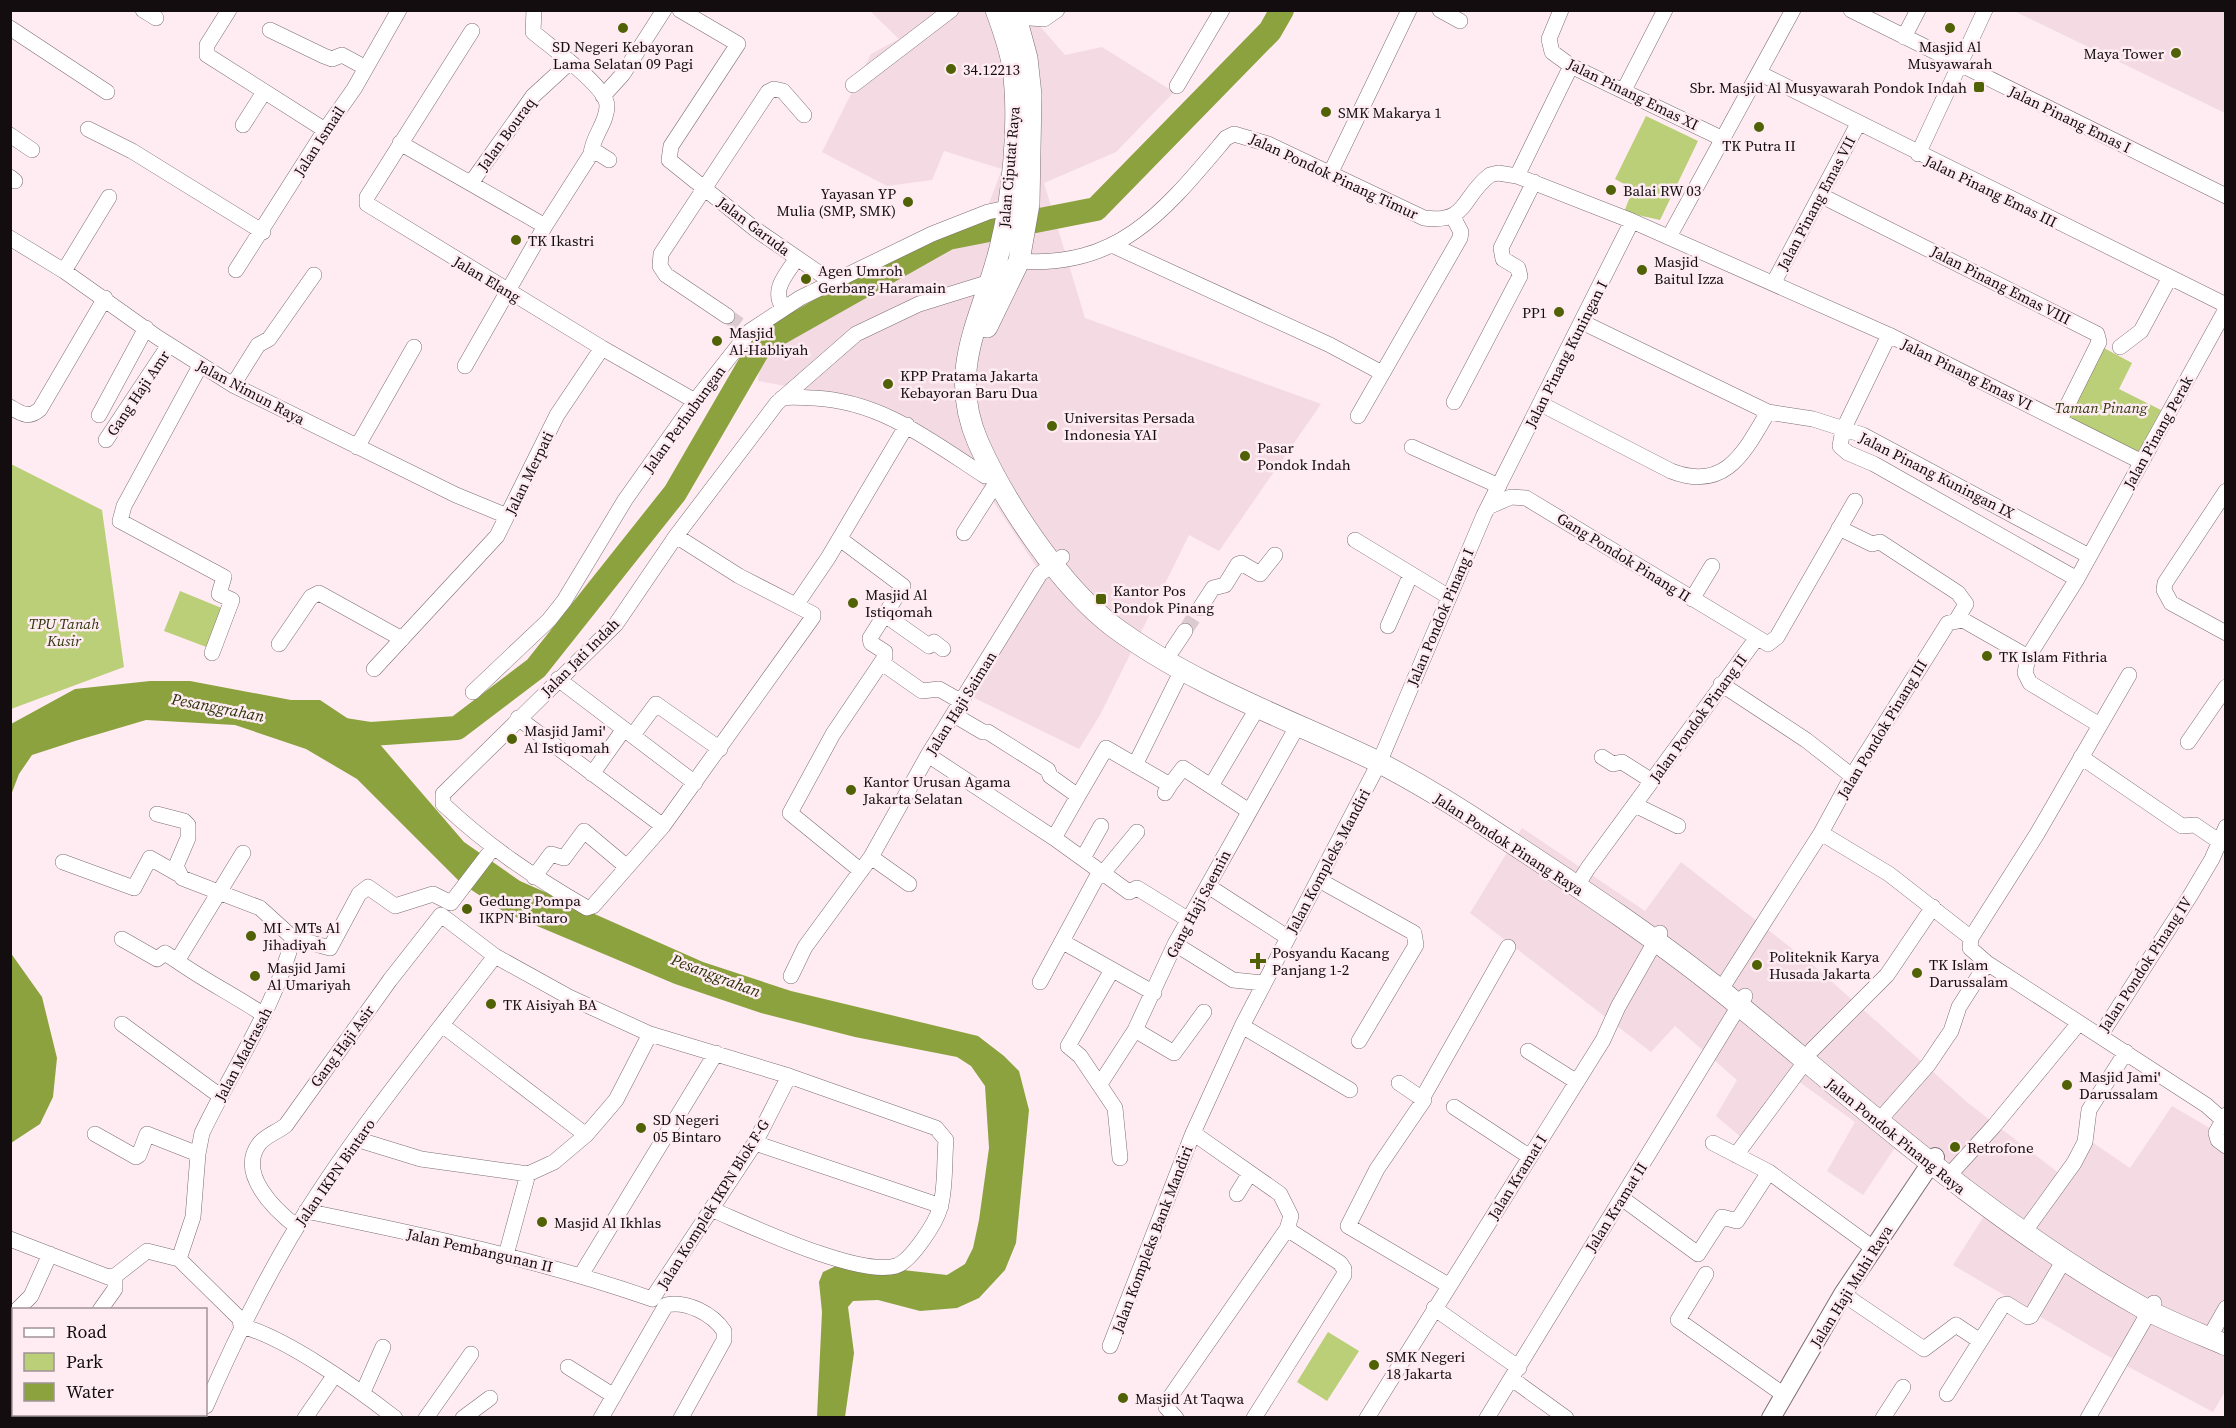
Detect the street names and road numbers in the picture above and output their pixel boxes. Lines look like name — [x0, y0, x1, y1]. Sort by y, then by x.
street label: Jalan Pinang Emas XI — [1563, 53, 1702, 135]
street label: Jalan Pinang Emas I — [2004, 80, 2135, 158]
street label: Jalan Bouraq — [472, 93, 540, 176]
street label: Jalan Ismail — [288, 102, 350, 181]
street label: Jalan Ciputat Raya — [993, 105, 1025, 230]
street label: Jalan Pondok Pinang Timur — [1245, 127, 1422, 225]
street label: Jalan Pinang Emas VII — [1771, 132, 1860, 274]
street label: Jalan Pinang Emas III — [1920, 149, 2061, 232]
street label: Jalan Garuda — [713, 191, 795, 260]
street label: Jalan Pinang Emas VIII — [1927, 240, 2075, 329]
street label: Jalan Elang — [449, 250, 525, 307]
street label: Jalan Pinang Kuningan I — [1519, 277, 1612, 432]
street label: Jalan Pinang Emas VI — [1897, 333, 2036, 415]
street label: Gang Haji Amr — [102, 345, 175, 440]
street label: Jalan Nimun Raya — [192, 354, 309, 430]
street label: Jalan Perhubungan — [637, 361, 730, 478]
street label: Jalan Pinang Perak — [2118, 371, 2198, 493]
street label: Jalan Pinang Kuningan IX — [1855, 426, 2019, 523]
street label: Jalan Merpati — [499, 428, 558, 519]
street label: Gang Pondok Pinang II — [1553, 507, 1695, 607]
street label: Jalan Pondok Pinang I — [1401, 545, 1478, 690]
street label: Jalan Jati Indah — [536, 613, 624, 701]
street label: Jalan Haji Saiman — [920, 647, 1001, 760]
street label: Jalan Pondok Pinang II — [1644, 650, 1751, 787]
street label: Jalan Pondok Pinang III — [1832, 656, 1932, 803]
street label: Jalan Kompleks Mandiri — [1281, 785, 1375, 938]
street label: Jalan Pondok Pinang Raya — [1429, 787, 1588, 900]
street label: Gang Haji Saemin — [1161, 846, 1235, 962]
street label: Jalan Pondok Pinang IV — [2093, 892, 2197, 1037]
street label: Gang Haji Asir — [305, 1000, 379, 1091]
street label: Jalan Madrasah — [209, 1003, 277, 1106]
street label: Jalan Pondok Pinang Raya — [1821, 1072, 1971, 1199]
street label: Jalan IKPN Bintaro — [290, 1114, 380, 1230]
street label: Jalan Komplek IKPN Blok F-G — [651, 1115, 774, 1294]
street label: Jalan Kramat I — [1482, 1131, 1551, 1224]
street label: Jalan Kompleks Bank Mandiri — [1106, 1143, 1197, 1336]
street label: Jalan Kramat II — [1580, 1158, 1652, 1257]
street label: Jalan Haji Muhi Raya — [1805, 1221, 1897, 1352]
street label: Jalan Pembangunan II — [404, 1223, 555, 1277]

